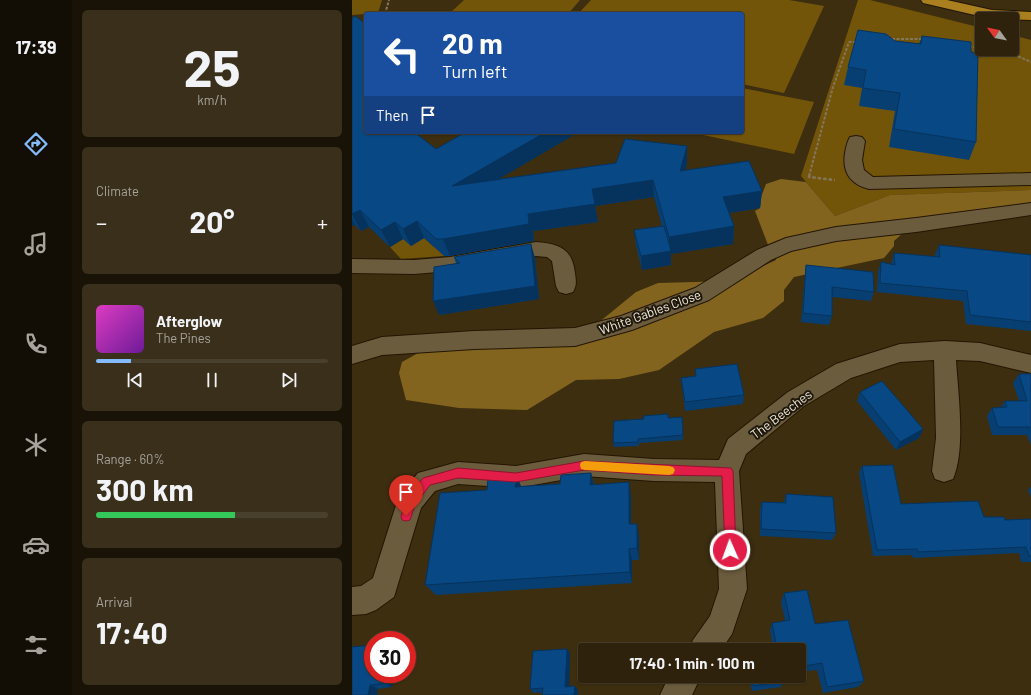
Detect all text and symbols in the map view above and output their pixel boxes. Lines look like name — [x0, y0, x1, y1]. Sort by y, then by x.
north arrow — [975, 12, 1019, 56]
map controls — [975, 12, 1019, 56]
text: 20 m — [442, 26, 503, 60]
icon: left — [376, 28, 428, 80]
text: 25 — [183, 35, 241, 97]
text: 17:39 — [15, 36, 57, 58]
text: Turn left — [442, 60, 508, 82]
text: km/h — [197, 92, 227, 108]
icon: arrive — [417, 104, 439, 126]
text: Then — [376, 106, 409, 124]
icon: directions — [22, 130, 50, 158]
text: Climate — [96, 183, 139, 199]
text: 20° — [189, 203, 235, 239]
text: − — [96, 209, 107, 235]
text: + — [317, 209, 328, 235]
icon: music — [22, 230, 50, 258]
street label: White Gables Close — [597, 286, 703, 338]
text: Afterglow — [156, 312, 222, 330]
icon: phone — [22, 330, 50, 358]
text: The Pines — [156, 330, 211, 346]
icon: previous — [124, 369, 146, 391]
icon: pause — [201, 369, 223, 391]
icon: next — [278, 369, 300, 391]
street label: The Beeches — [747, 386, 815, 442]
icon: climate — [22, 431, 50, 459]
text: Range · 60% — [96, 451, 164, 467]
text: 300 km — [96, 471, 193, 507]
pin — [389, 475, 423, 516]
icon: arrive — [395, 481, 417, 503]
position arrow — [709, 529, 751, 571]
icon: car — [22, 531, 50, 559]
text: Arrival — [96, 594, 132, 610]
text: 17:40 — [96, 614, 168, 650]
icon: filters — [22, 631, 50, 659]
speed limit sign: 30 — [364, 631, 416, 683]
text: 17:40 · 1 min · 100 m — [629, 654, 755, 672]

